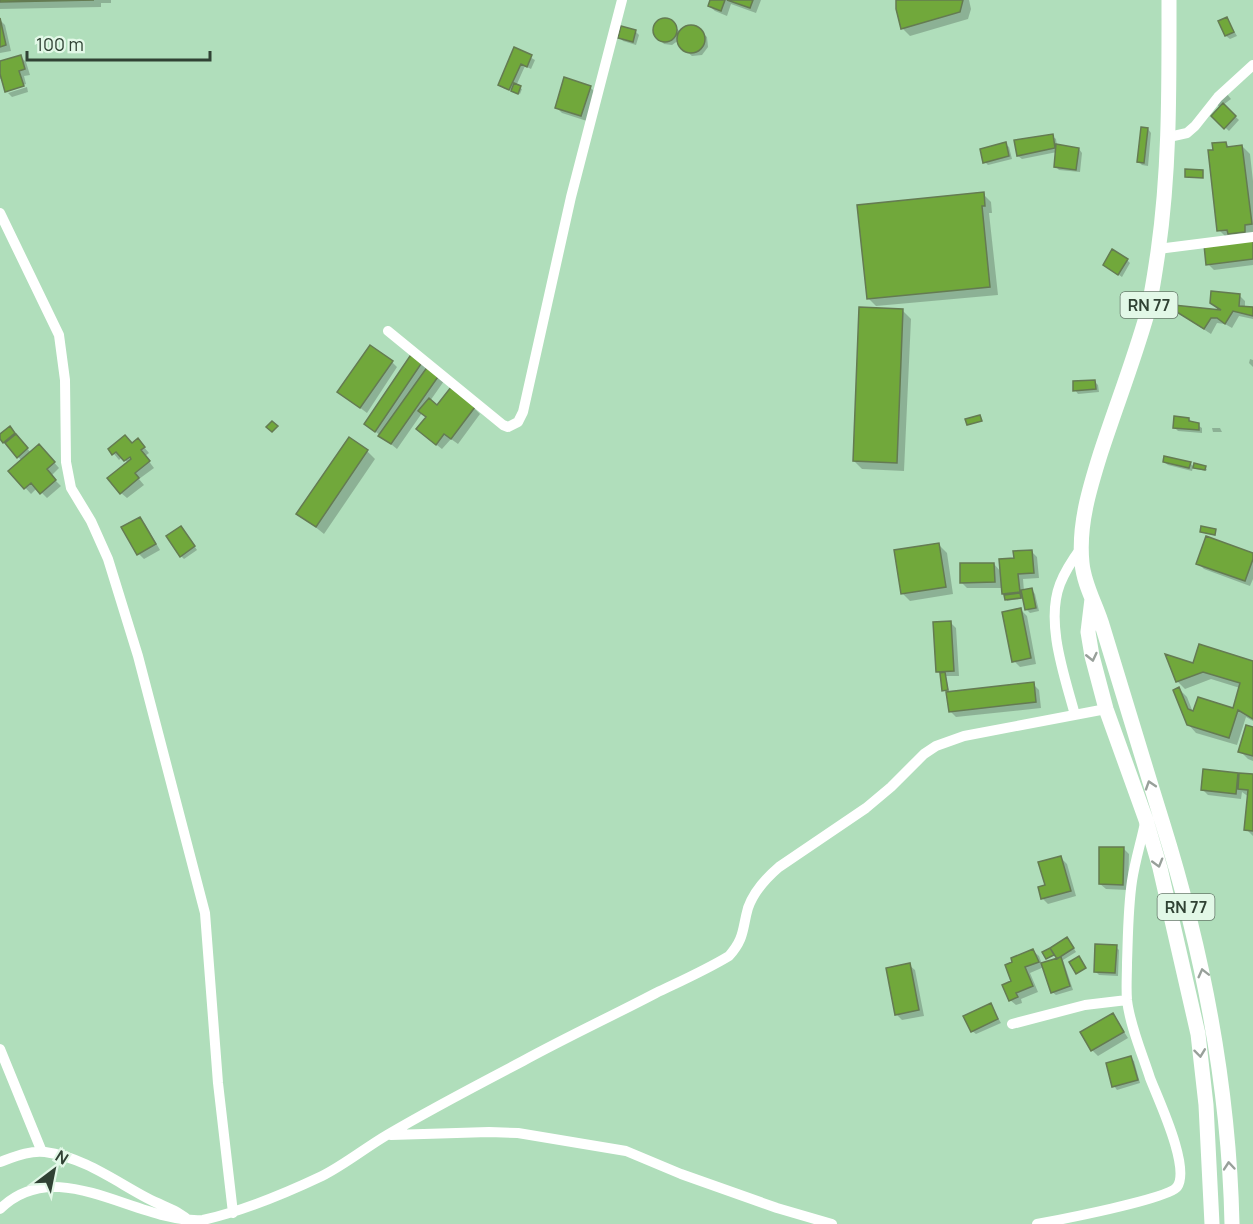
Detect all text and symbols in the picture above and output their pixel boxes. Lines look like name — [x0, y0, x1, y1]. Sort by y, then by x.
scale bar — [27, 24, 210, 62]
text: 100 m — [36, 32, 84, 56]
road number: RN 77 — [1120, 292, 1178, 318]
one-way arrow — [1085, 652, 1098, 662]
one-way arrow — [1145, 780, 1157, 791]
one-way arrow — [1151, 857, 1164, 867]
road number: RN 77 — [1158, 894, 1214, 920]
one-way arrow — [1197, 968, 1210, 978]
one-way arrow — [1194, 1048, 1206, 1057]
north arrow — [24, 1140, 84, 1200]
text: N — [51, 1145, 73, 1170]
one-way arrow — [1223, 1161, 1236, 1170]

